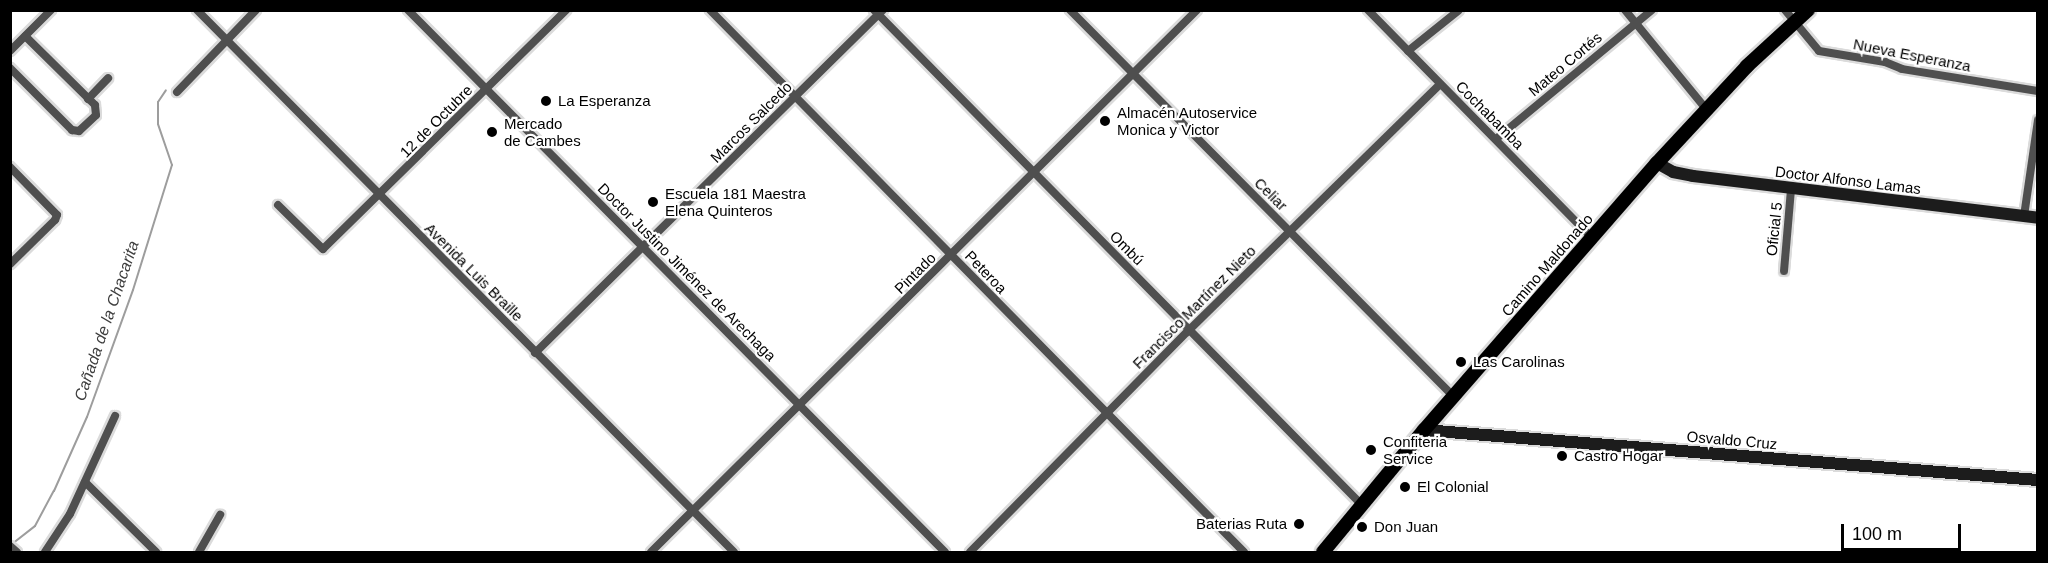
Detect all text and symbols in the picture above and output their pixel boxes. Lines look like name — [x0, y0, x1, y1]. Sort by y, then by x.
street label: Mateo Cortés — [1525, 28, 1605, 100]
street label: Nueva Esperanza — [1852, 35, 1972, 75]
street label: Cochabamba — [1452, 77, 1528, 153]
street label: Marcos Salcedo — [707, 78, 795, 166]
street label: 12 de Octubre — [396, 81, 476, 161]
place label: La Esperanza — [558, 92, 651, 110]
marker: La Esperanza — [539, 94, 553, 108]
place label: Almacén Autoservice Monica y Victor — [1117, 103, 1258, 138]
place label: Mercado de Cambes — [504, 114, 581, 149]
marker: Almacén Autoservice Monica y Victor — [1098, 114, 1112, 128]
marker: Mercado de Cambes — [485, 125, 499, 139]
street label: Doctor Alfonso Lamas — [1774, 162, 1922, 198]
street label: Celiar — [1251, 174, 1291, 214]
street label: Doctor Justino Jiménez de Arechaga — [594, 179, 780, 365]
place label: Escuela 181 Maestra Elena Quinteros — [665, 184, 806, 219]
marker: Escuela 181 Maestra Elena Quinteros — [646, 195, 660, 209]
street label: Oficial 5 — [1762, 201, 1786, 257]
street label: Camino Maldonado — [1498, 210, 1596, 320]
street label: Avenida Luis Braille — [421, 219, 527, 325]
street label: Ombú — [1106, 227, 1148, 269]
water label: Cañada de la Chacarita — [71, 238, 143, 404]
street label: Francisco Martínez Nieto — [1129, 242, 1259, 372]
street label: Peteroa — [961, 247, 1011, 297]
street label: Pintado — [891, 249, 939, 297]
place label: Las Carolinas — [1473, 353, 1565, 371]
marker: Las Carolinas — [1454, 355, 1468, 369]
street label: Osvaldo Cruz — [1686, 427, 1778, 453]
place label: Confiteria Service — [1383, 432, 1447, 467]
marker: Confiteria Service — [1364, 443, 1378, 457]
place label: Castro Hogar — [1574, 447, 1663, 465]
marker: Castro Hogar — [1555, 449, 1569, 463]
place label: El Colonial — [1417, 478, 1489, 496]
marker: El Colonial — [1398, 480, 1412, 494]
scale bar — [1844, 512, 1964, 550]
place label: Baterias Ruta — [1196, 515, 1287, 533]
marker: Baterias Ruta — [1292, 517, 1306, 531]
place label: Don Juan — [1374, 518, 1438, 536]
marker: Don Juan — [1355, 520, 1369, 534]
text: 100 m — [1852, 524, 1902, 544]

